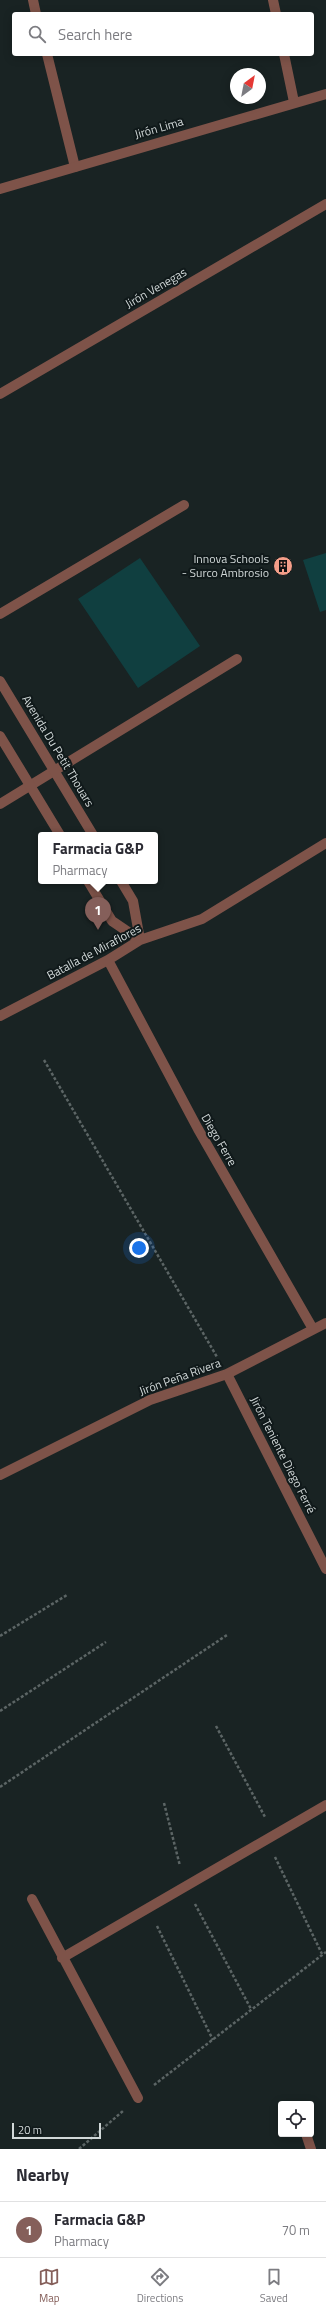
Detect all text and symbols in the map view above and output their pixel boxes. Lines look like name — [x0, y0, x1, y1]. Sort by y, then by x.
search box — [12, 12, 314, 56]
icon: search — [26, 23, 48, 45]
text: Search here — [58, 23, 132, 46]
north arrow — [230, 68, 266, 104]
street label: Jirón Lima — [132, 112, 185, 144]
street label: Jirón Venegas — [121, 262, 191, 313]
place label: Innova Schools - Surco Ambrosio — [182, 549, 269, 582]
building icon: Innova Schools - Surco Ambrosio — [272, 555, 294, 577]
street label: Avenida Du Petit Thouars — [17, 691, 100, 811]
popup — [38, 832, 158, 884]
text: Farmacia G&P — [52, 837, 144, 860]
text: Pharmacy — [52, 860, 107, 880]
pin: 1 — [85, 897, 111, 930]
street label: Batalla de Miraflores — [43, 918, 145, 984]
street label: Diego Ferre — [197, 1110, 242, 1170]
your location — [129, 1238, 149, 1258]
street label: Jirón Peña Rivera — [136, 1353, 223, 1400]
street label: Jirón Teniente Diego Ferré — [246, 1393, 321, 1517]
map controls — [278, 2101, 314, 2137]
button: locate — [278, 2101, 314, 2137]
scale bar — [12, 2121, 101, 2140]
text: 20 m — [18, 2122, 42, 2138]
text: Nearby — [16, 2162, 69, 2188]
text: Farmacia G&P — [54, 2208, 145, 2231]
text: 1 — [25, 2220, 33, 2240]
text: 70 m — [282, 2220, 310, 2240]
text: Pharmacy — [54, 2231, 109, 2251]
tab: Map — [38, 2266, 60, 2306]
tab: Directions — [137, 2266, 183, 2306]
tab: Saved — [260, 2266, 288, 2306]

